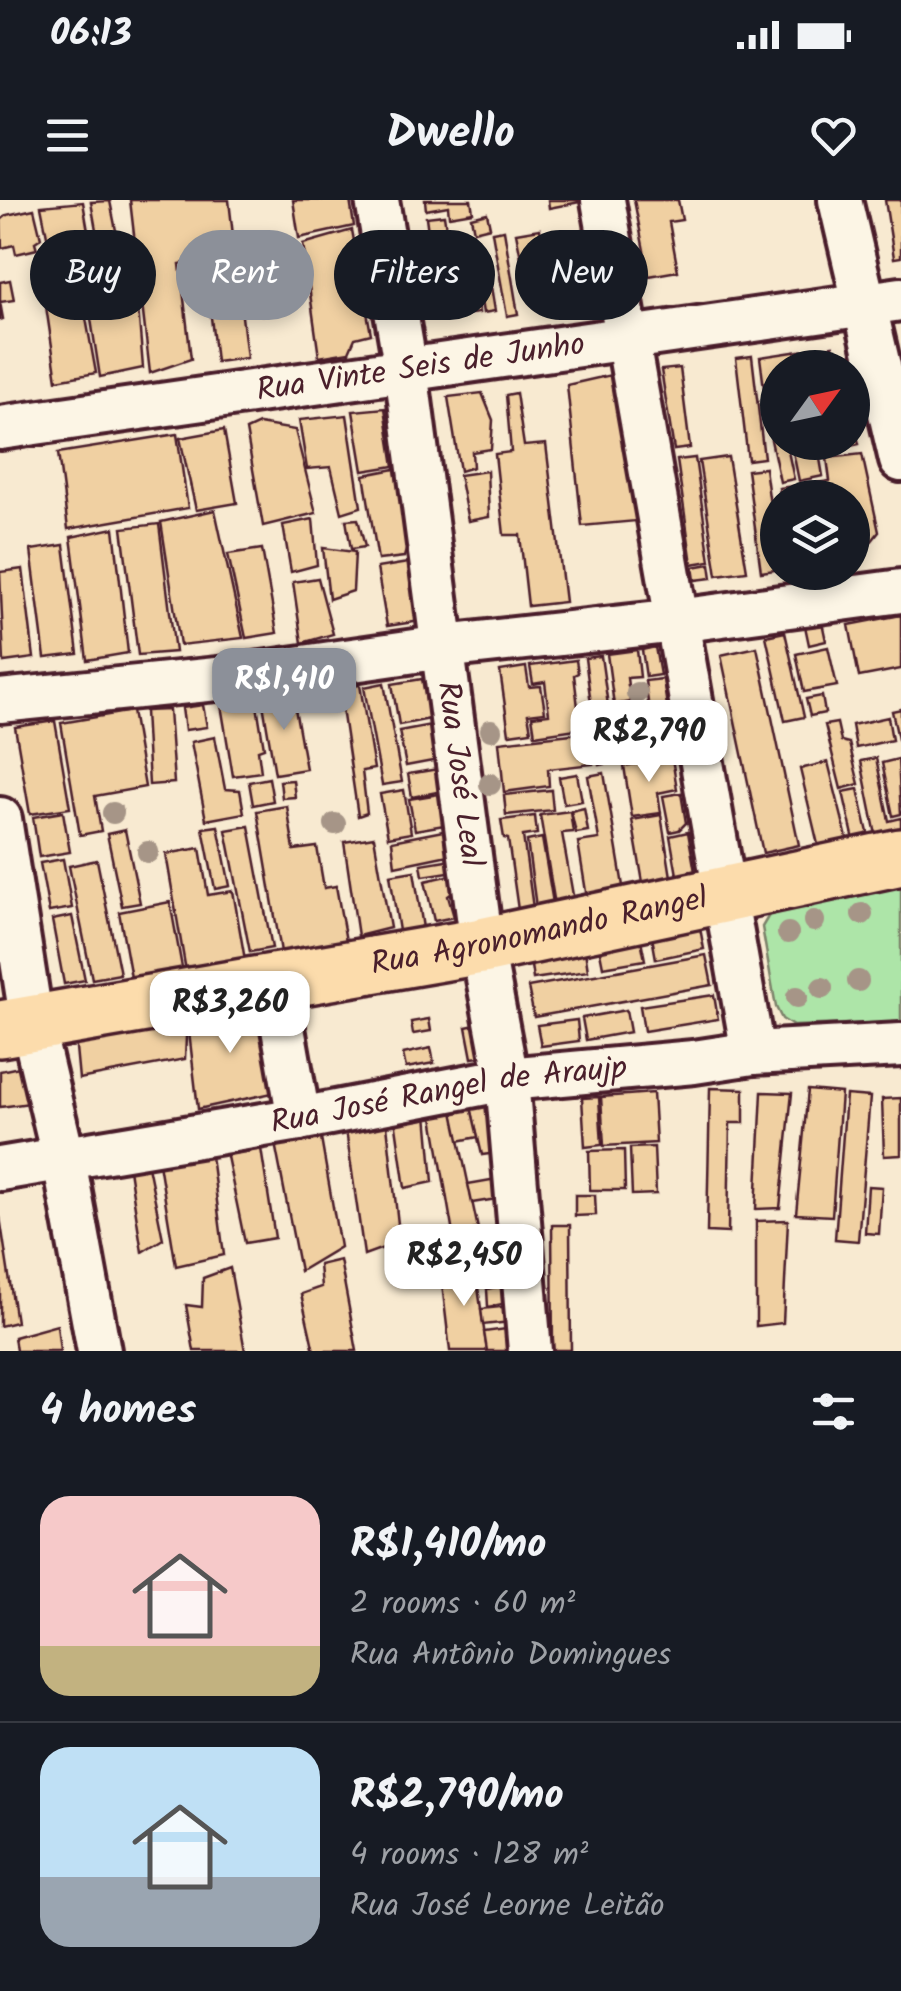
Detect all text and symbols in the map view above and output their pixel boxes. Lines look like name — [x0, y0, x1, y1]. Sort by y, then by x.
text: 06:13 — [50, 5, 132, 65]
text: Dwello — [386, 99, 515, 171]
icon: menu — [40, 108, 95, 163]
icon: heart — [806, 108, 861, 163]
chip: Buy — [30, 230, 156, 320]
chip: Rent — [176, 230, 314, 320]
chip: Filters — [334, 230, 495, 320]
chip: New — [515, 230, 648, 320]
street label: Rua Vinte Seis de Junho — [253, 319, 588, 416]
north arrow — [760, 350, 870, 460]
map controls — [760, 350, 870, 590]
button: layers — [760, 480, 870, 590]
pin: R$1,410 — [192, 648, 376, 733]
text: R$1,410 — [234, 655, 334, 706]
street label: Rua José Leal — [422, 678, 497, 870]
pin: R$2,790 — [557, 700, 741, 785]
text: R$2,790 — [593, 707, 705, 758]
street label: Rua Agronomando Rangel — [367, 873, 713, 990]
pin: R$3,260 — [138, 971, 322, 1056]
text: R$3,260 — [172, 978, 288, 1029]
street label: Rua José Rangel de Araujp — [267, 1043, 629, 1149]
pin: R$2,450 — [372, 1224, 556, 1309]
text: R$2,450 — [406, 1231, 522, 1282]
text: 4 homes — [40, 1378, 196, 1445]
icon: filters — [806, 1384, 861, 1439]
text: R$1,410/mo — [350, 1512, 546, 1579]
icon: home — [120, 1536, 240, 1656]
text: 2 rooms · 60 m² — [350, 1579, 575, 1630]
text: Rua Antônio Domingues — [350, 1630, 671, 1681]
text: R$2,790/mo — [350, 1763, 564, 1830]
icon: home — [120, 1787, 240, 1907]
text: 4 rooms · 128 m² — [350, 1830, 588, 1881]
text: Rua José Leorne Leitão — [350, 1881, 665, 1932]

